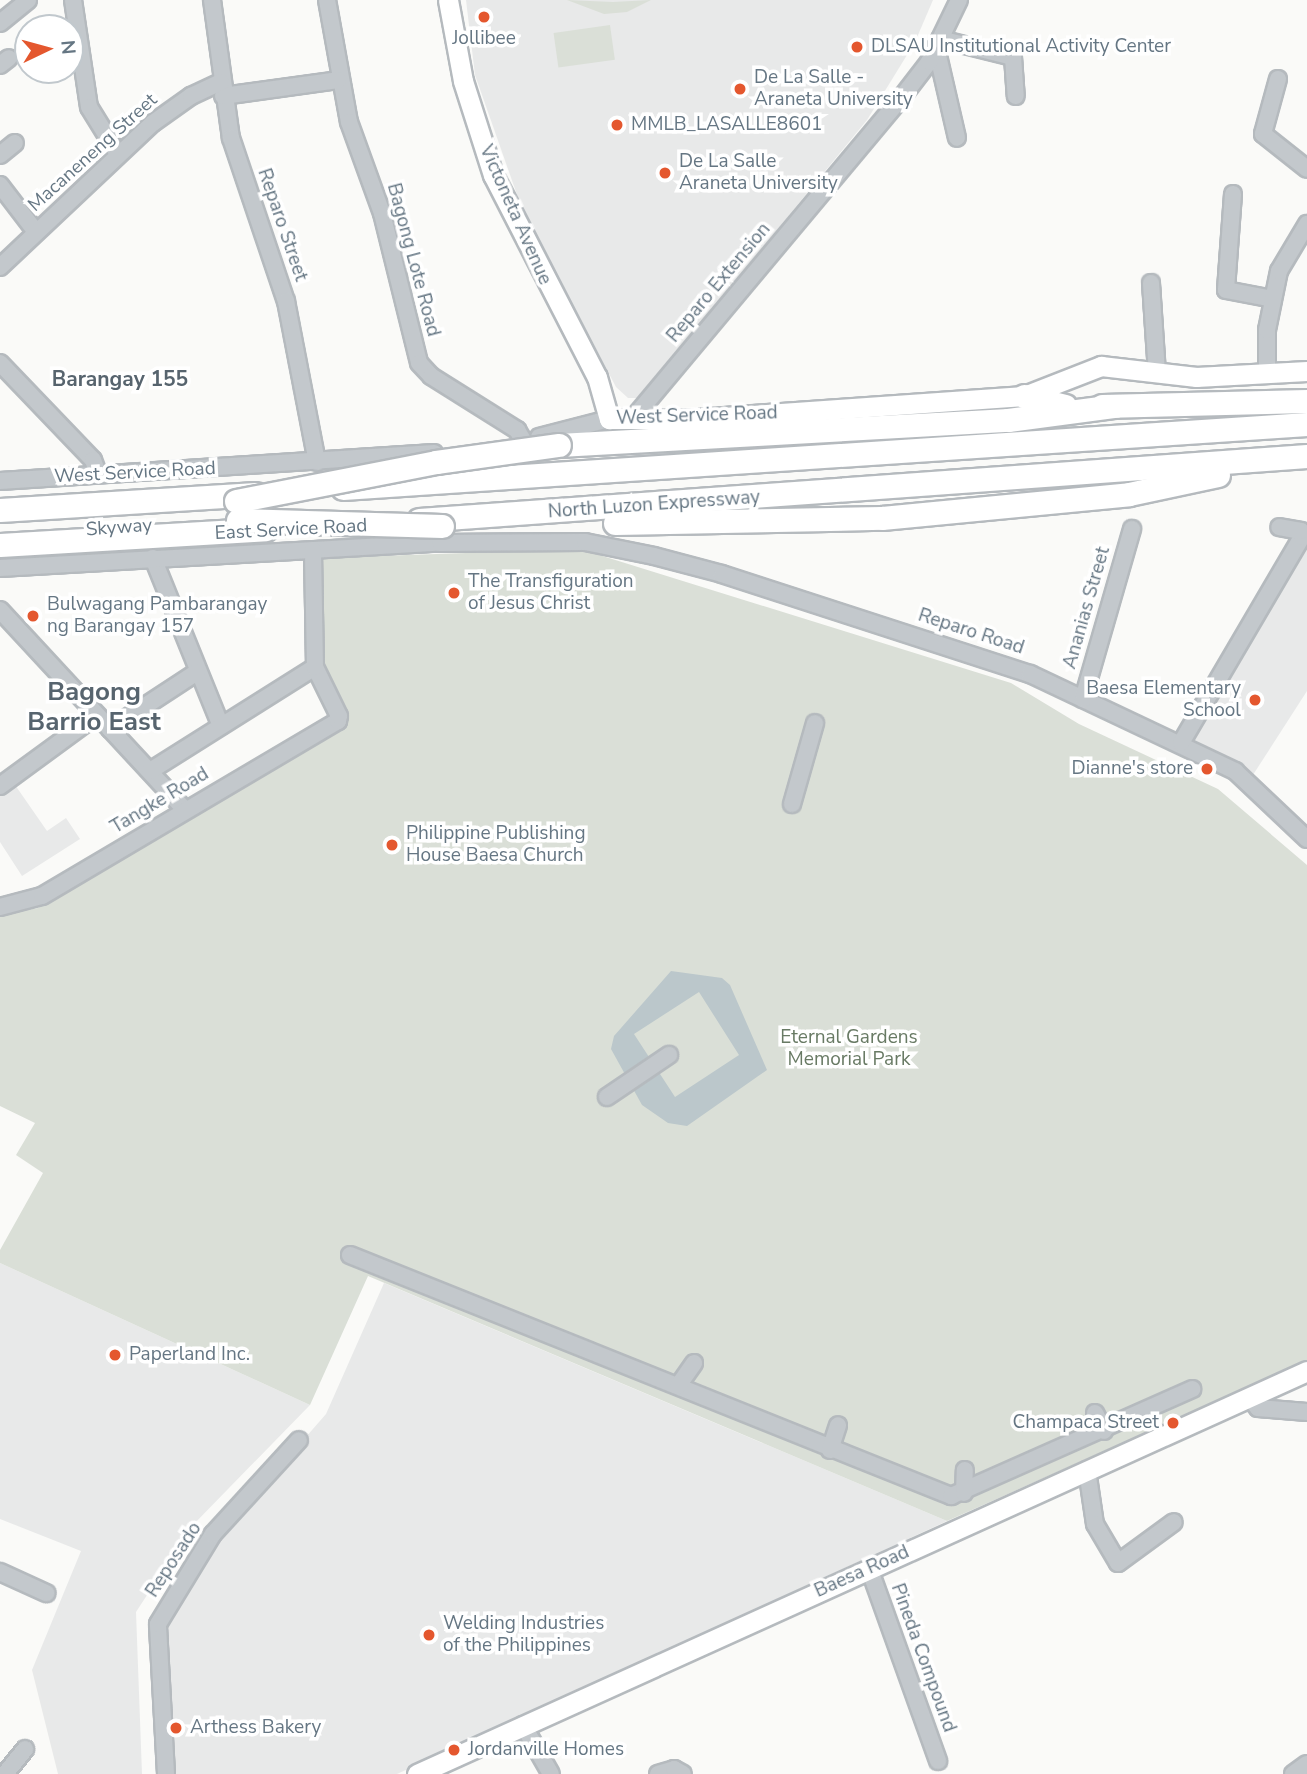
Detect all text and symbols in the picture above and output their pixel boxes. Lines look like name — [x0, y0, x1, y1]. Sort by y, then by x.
marker: Jollibee — [476, 9, 492, 25]
north arrow — [14, 14, 84, 84]
place label: Jollibee — [452, 28, 516, 50]
place label: DLSAU Institutional Activity Center — [871, 36, 1171, 58]
text: N — [54, 39, 81, 56]
marker: DLSAU Institutional Activity Center — [849, 39, 865, 55]
place label: De La Salle - Araneta University — [754, 67, 913, 111]
marker: De La Salle - Araneta University — [732, 81, 748, 97]
street label: Macaneneng Street — [24, 89, 162, 217]
place label: MMLB_LASALLE8601 — [631, 114, 822, 136]
marker: MMLB_LASALLE8601 — [609, 117, 625, 133]
street label: Victoneta Avenue — [474, 142, 556, 288]
place label: De La Salle Araneta University — [679, 151, 838, 195]
marker: De La Salle Araneta University — [657, 165, 673, 181]
street label: Reparo Street — [252, 166, 312, 284]
street label: Bagong Lote Road — [382, 181, 444, 339]
street label: Reparo Extension — [662, 218, 776, 348]
district label: Barangay 155 — [52, 366, 188, 392]
street label: West Service Road — [616, 402, 778, 430]
street label: West Service Road — [54, 457, 216, 489]
street label: North Luzon Expressway — [547, 486, 761, 524]
street label: Skyway — [85, 514, 153, 542]
street label: East Service Road — [214, 515, 368, 545]
street label: Ananias Street — [1059, 544, 1115, 672]
place label: The Transfiguration of Jesus Christ — [468, 571, 634, 615]
marker: The Transfiguration of Jesus Christ — [446, 585, 462, 601]
place label: Bulwagang Pambarangay ng Barangay 157 — [47, 594, 267, 638]
street label: Reparo Road — [915, 604, 1027, 660]
marker: Bulwagang Pambarangay ng Barangay 157 — [25, 608, 41, 624]
district label: Bagong Barrio East — [27, 676, 161, 738]
place label: Baesa Elementary School — [1086, 678, 1241, 722]
marker: Baesa Elementary School — [1247, 692, 1263, 708]
place label: Dianne's store — [1072, 758, 1193, 780]
marker: Dianne's store — [1199, 761, 1215, 777]
street label: Tangke Road — [107, 763, 213, 839]
place label: Philippine Publishing House Baesa Church — [406, 823, 586, 867]
marker: Philippine Publishing House Baesa Church — [384, 837, 400, 853]
park label: Eternal Gardens Memorial Park — [780, 1027, 918, 1071]
place label: Paperland Inc. — [129, 1344, 250, 1366]
marker: Paperland Inc. — [107, 1347, 123, 1363]
place label: Champaca Street — [1012, 1412, 1159, 1434]
marker: Champaca Street — [1165, 1415, 1181, 1431]
street label: Reposado — [141, 1518, 207, 1602]
street label: Baesa Road — [811, 1541, 913, 1603]
street label: Pineda Compound — [886, 1581, 960, 1735]
place label: Welding Industries of the Philippines — [443, 1613, 604, 1657]
marker: Welding Industries of the Philippines — [421, 1627, 437, 1643]
place label: Arthess Bakery — [190, 1717, 321, 1739]
marker: Arthess Bakery — [168, 1720, 184, 1736]
place label: Jordanville Homes — [468, 1739, 624, 1761]
marker: Jordanville Homes — [446, 1742, 462, 1758]

